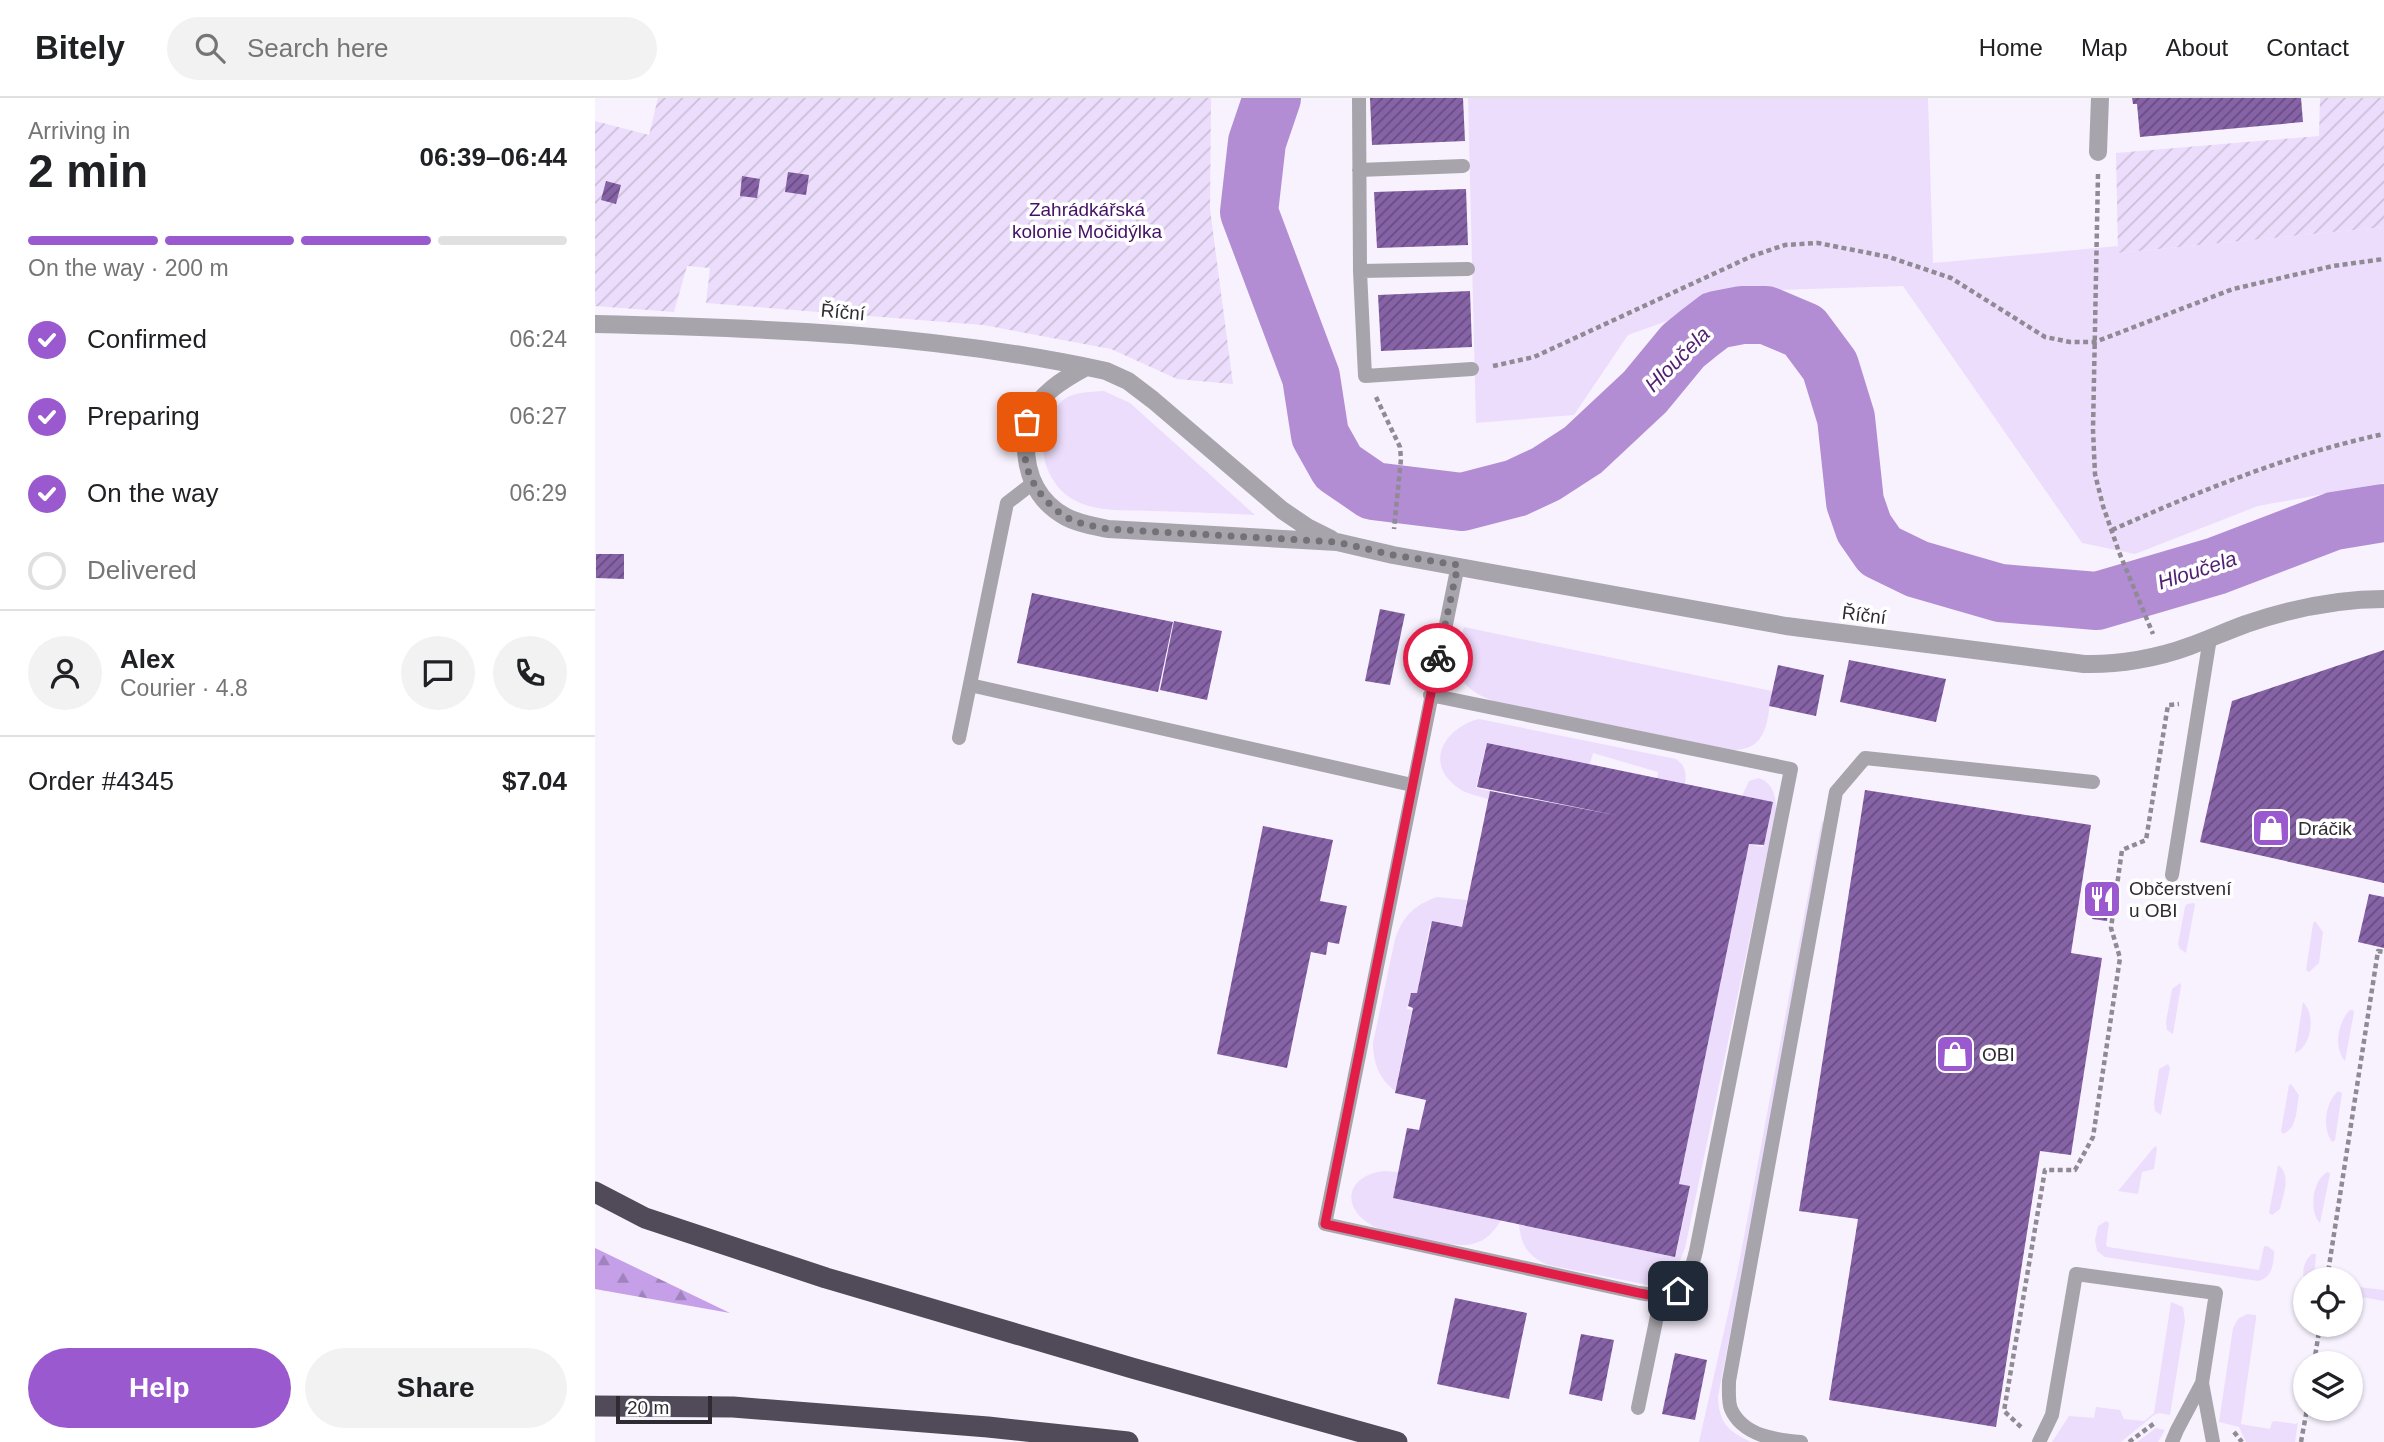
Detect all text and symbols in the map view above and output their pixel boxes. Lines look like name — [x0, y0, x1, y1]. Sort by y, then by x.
search box — [167, 17, 657, 80]
text: Bitely — [35, 29, 125, 66]
icon: search — [191, 29, 229, 67]
text: Search here — [247, 33, 389, 63]
text: Home — [1979, 34, 2043, 61]
text: Map — [2081, 34, 2128, 61]
text: About — [2166, 34, 2228, 61]
text: Contact — [2266, 34, 2349, 61]
text: Arriving in — [28, 118, 130, 144]
text: 06:39–06:44 — [420, 142, 567, 172]
text: 2 min — [28, 145, 148, 197]
park label: Zahrádkářská kolonie Močidýlka — [1012, 199, 1162, 242]
text: On the way · 200 m — [28, 255, 229, 281]
street label: Říční — [820, 300, 867, 324]
icon: check — [28, 321, 66, 359]
water label: Hloučela — [1640, 322, 1714, 396]
text: Confirmed — [87, 324, 207, 354]
text: 06:24 — [509, 326, 567, 352]
pin — [997, 392, 1057, 452]
icon: check — [28, 398, 66, 436]
text: Preparing — [87, 401, 200, 431]
text: 06:27 — [509, 403, 567, 429]
icon: bag — [1008, 403, 1046, 441]
icon: check — [28, 475, 66, 513]
text: On the way — [87, 478, 219, 508]
text: 06:29 — [509, 480, 567, 506]
water label: Hloučela — [2155, 546, 2239, 594]
text: Delivered — [87, 555, 197, 585]
street label: Říční — [1841, 602, 1888, 628]
courier — [1403, 623, 1473, 693]
button: person — [28, 636, 102, 710]
button: chat — [401, 636, 475, 710]
button: phone — [493, 636, 567, 710]
icon: bike — [1419, 639, 1457, 677]
text: Alex — [120, 644, 175, 674]
text: Courier · 4.8 — [120, 675, 248, 701]
text: Order #4345 — [28, 766, 174, 796]
text: $7.04 — [502, 766, 567, 796]
shop icon: Dráčik — [2250, 807, 2292, 849]
place label: Dráčik — [2298, 818, 2352, 839]
restaurant icon: Občerstvení u OBI — [2081, 878, 2123, 920]
place label: Občerstvení u OBI — [2129, 878, 2232, 921]
shop icon: OBI — [1934, 1033, 1976, 1075]
place label: OBI — [1982, 1044, 2015, 1065]
pin — [1648, 1261, 1708, 1321]
map controls — [2293, 1267, 2363, 1421]
button: locate — [2293, 1267, 2363, 1337]
icon: home — [1659, 1272, 1697, 1310]
button: Help — [28, 1348, 291, 1428]
button: Share — [305, 1348, 567, 1428]
button: layers — [2293, 1351, 2363, 1421]
scale bar — [616, 1393, 712, 1425]
text: 20 m — [627, 1397, 669, 1418]

